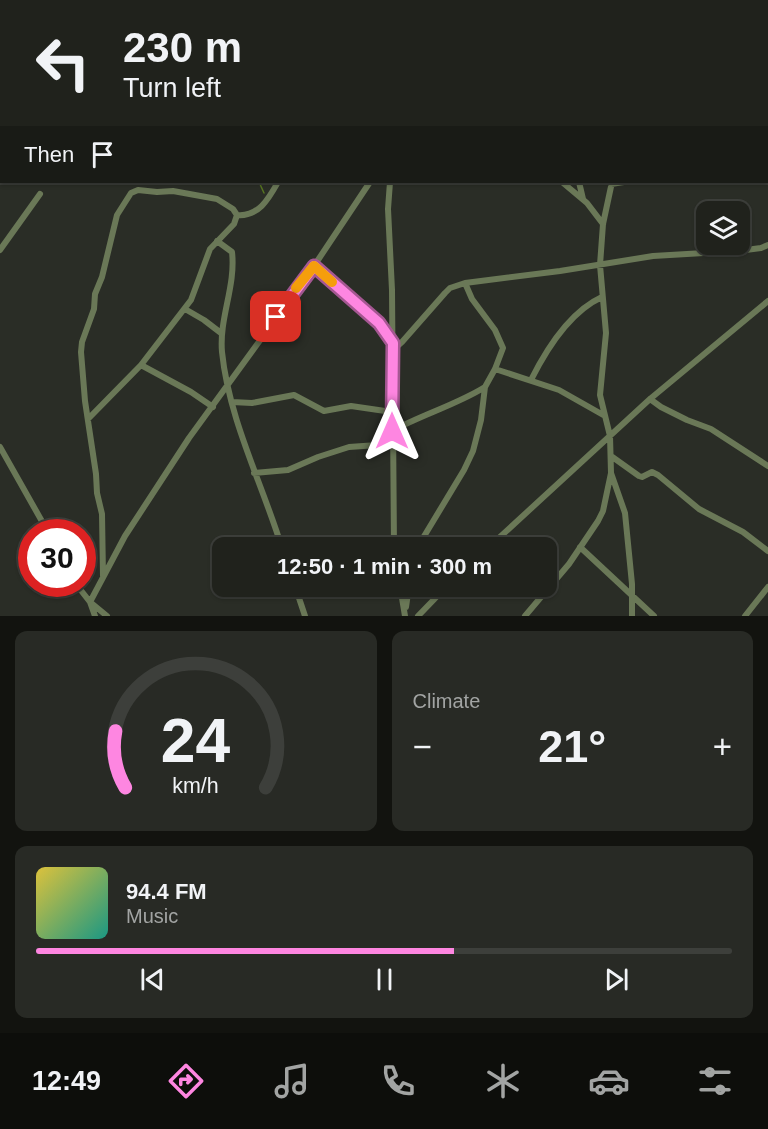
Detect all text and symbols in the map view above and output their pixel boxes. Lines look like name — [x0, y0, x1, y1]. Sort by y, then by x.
icon: left — [24, 24, 102, 102]
text: 230 m — [123, 24, 242, 71]
text: Turn left — [123, 73, 221, 103]
icon: arrive — [86, 138, 119, 171]
text: Then — [24, 142, 74, 167]
map controls — [696, 201, 750, 255]
button: layers — [696, 201, 750, 255]
pin — [250, 291, 301, 342]
icon: arrive — [259, 300, 292, 333]
position arrow — [360, 399, 424, 463]
speed limit sign: 30 — [18, 519, 96, 597]
text: 12:50 · 1 min · 300 m — [277, 554, 492, 579]
text: Climate — [413, 690, 480, 712]
text: 24 — [161, 706, 231, 775]
text: 21° — [538, 721, 606, 772]
text: − — [413, 728, 432, 765]
text: + — [713, 728, 732, 765]
text: km/h — [173, 774, 219, 798]
text: 94.4 FM — [126, 879, 207, 904]
text: Music — [126, 905, 178, 927]
icon: previous — [136, 963, 169, 996]
icon: pause — [368, 963, 401, 996]
icon: next — [600, 963, 633, 996]
icon: directions — [165, 1060, 207, 1102]
icon: music — [271, 1060, 313, 1102]
icon: phone — [377, 1060, 419, 1102]
icon: climate — [482, 1060, 524, 1102]
icon: car — [588, 1060, 630, 1102]
icon: filters — [694, 1060, 736, 1102]
text: 12:49 — [32, 1066, 101, 1096]

